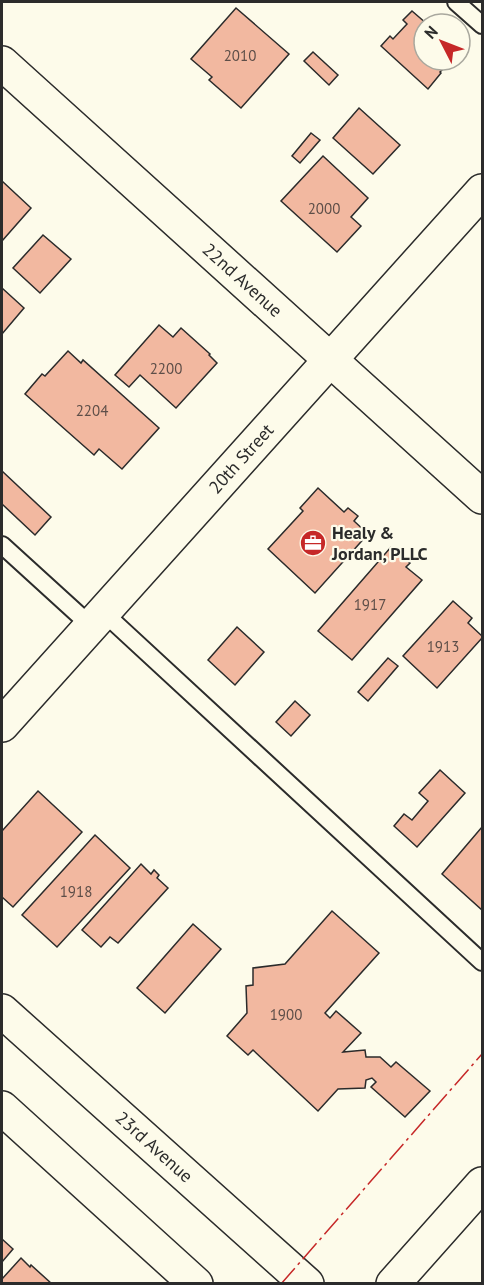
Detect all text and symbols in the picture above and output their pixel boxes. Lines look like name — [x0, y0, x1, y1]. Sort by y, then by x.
north arrow — [412, 12, 472, 72]
text: N — [420, 21, 442, 43]
house number: 2010 — [224, 46, 256, 65]
house number: 2000 — [308, 199, 340, 218]
street label: 22nd Avenue — [198, 238, 287, 322]
house number: 2200 — [150, 359, 182, 378]
house number: 2204 — [76, 401, 108, 420]
street label: 20th Street — [204, 419, 278, 498]
place label: Healy & Jordan, PLLC — [331, 521, 427, 565]
office icon: Healy & Jordan, PLLC — [298, 528, 328, 558]
house number: 1917 — [354, 595, 386, 614]
house number: 1913 — [427, 637, 459, 656]
house number: 1918 — [60, 882, 92, 901]
house number: 1900 — [270, 1005, 302, 1024]
street label: 23rd Avenue — [111, 1106, 198, 1187]

